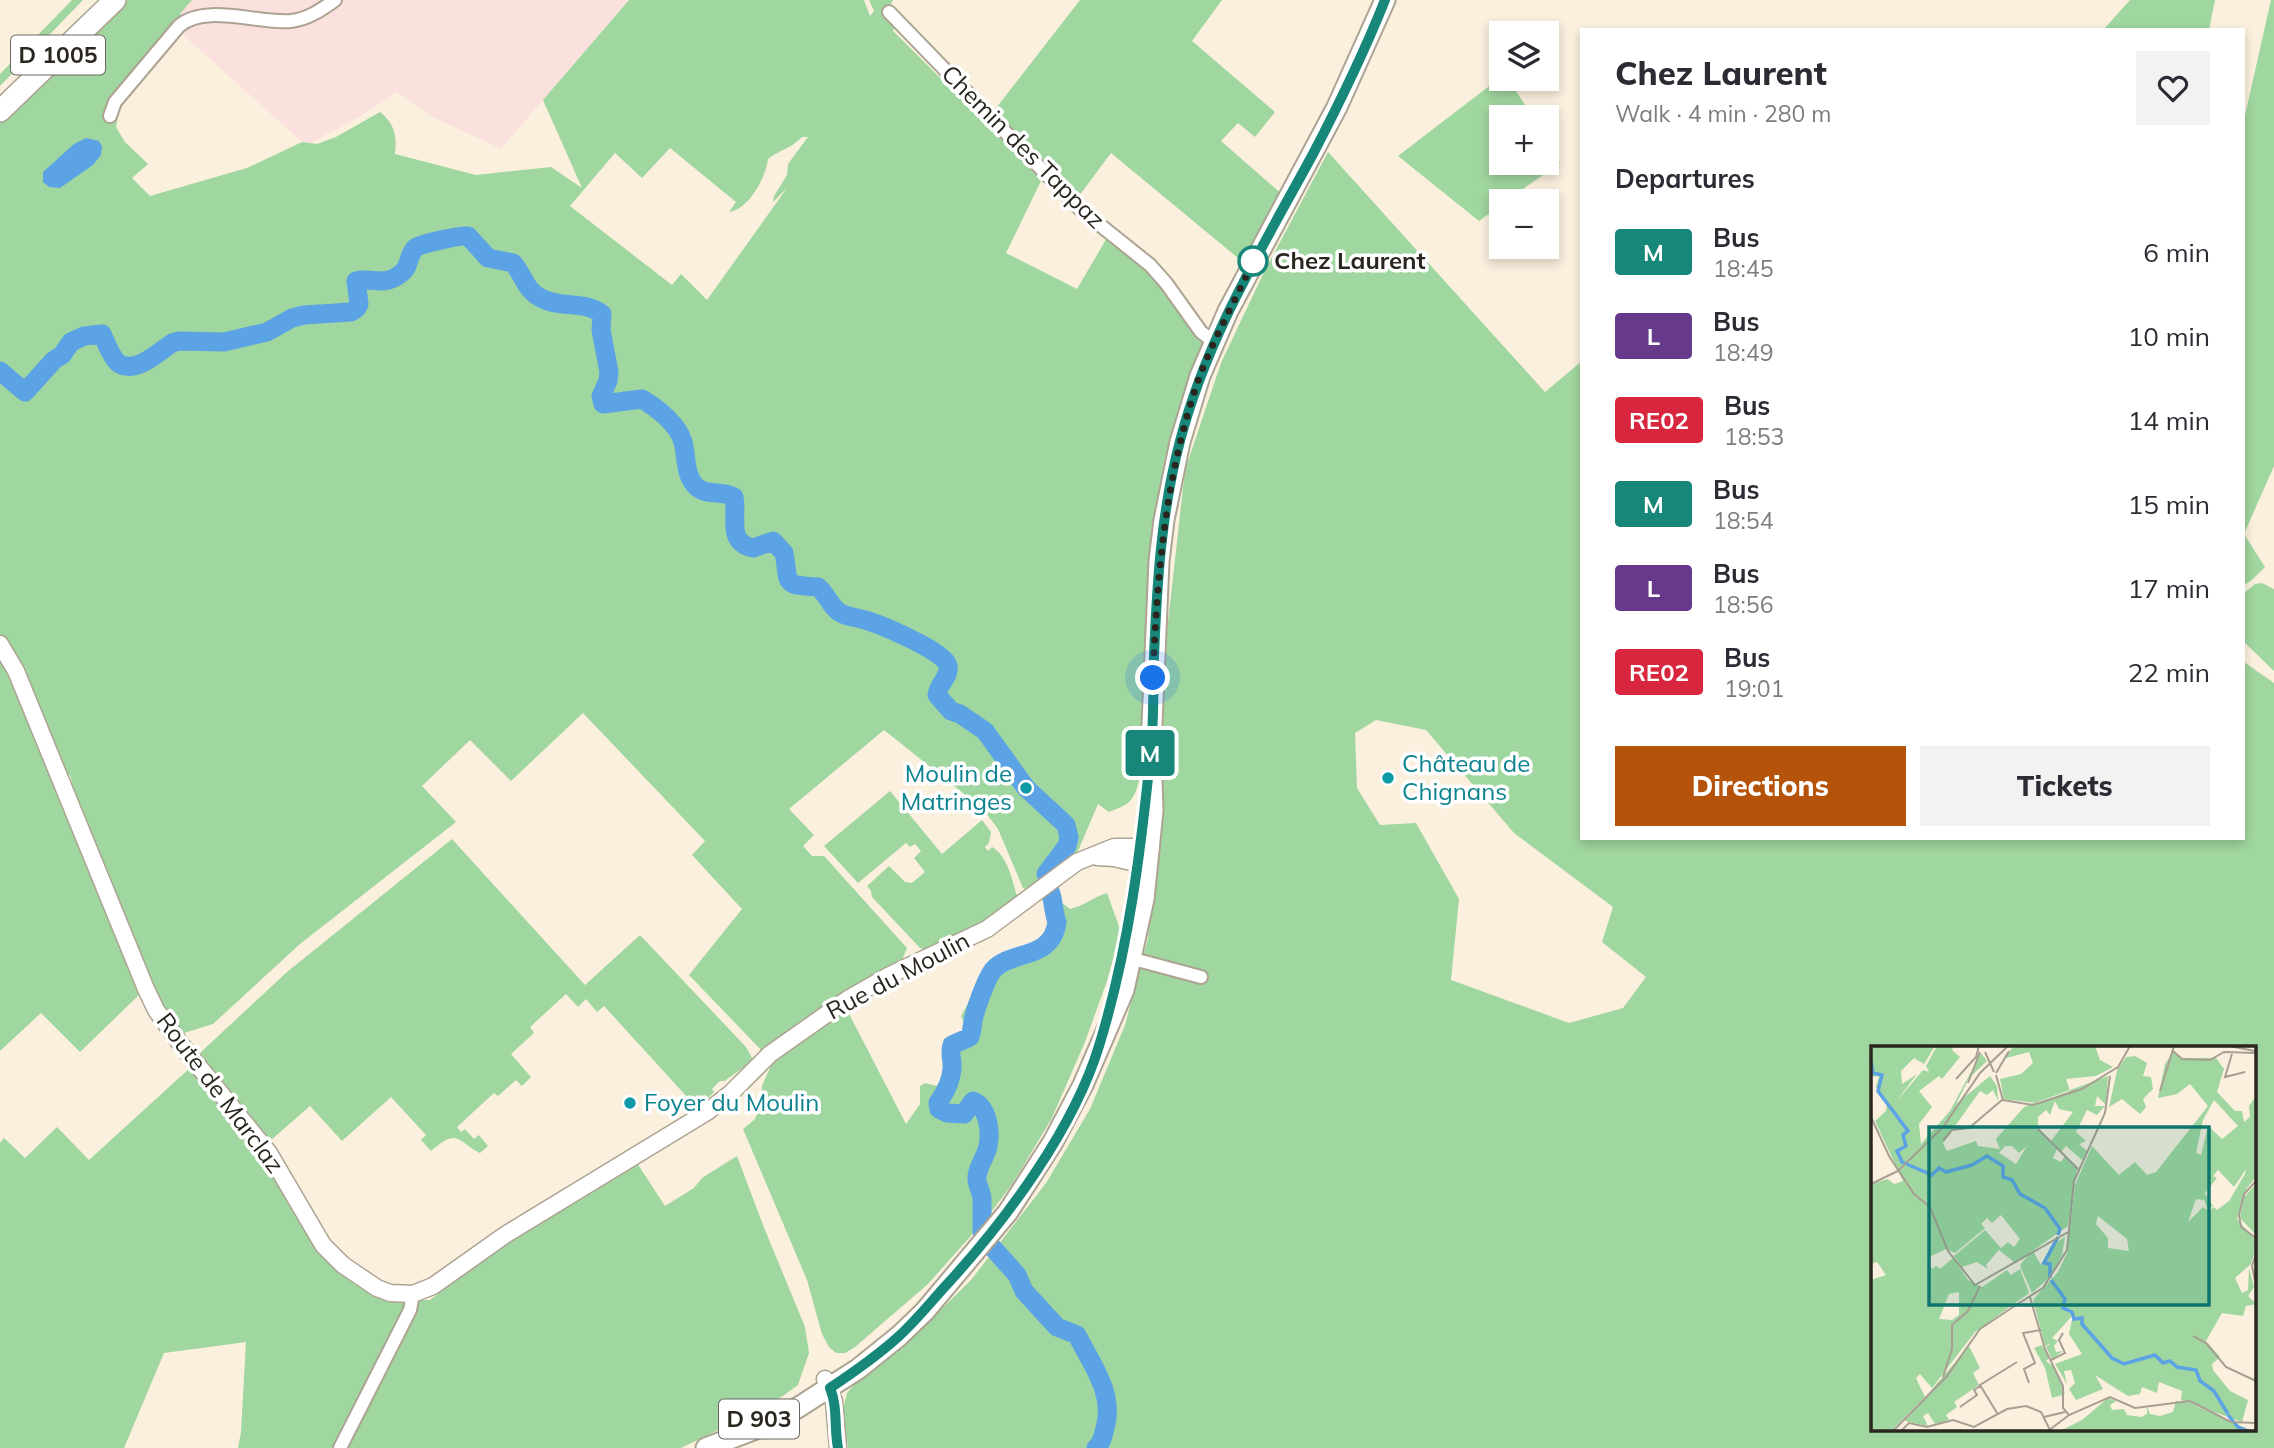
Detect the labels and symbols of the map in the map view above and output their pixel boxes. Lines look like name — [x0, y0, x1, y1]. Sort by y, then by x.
road number: D 1005 — [11, 36, 105, 74]
street label: Chemin des Tappaz — [936, 58, 1112, 234]
place label: Chez Laurent — [1274, 245, 1426, 275]
marker: Chez Laurent — [1238, 246, 1268, 276]
your location — [1135, 660, 1170, 695]
line badge: M — [1127, 730, 1173, 776]
place label: Château de Chignans — [1402, 748, 1530, 806]
place label: Moulin de Matringes — [901, 758, 1012, 816]
marker: Château de Chignans — [1380, 770, 1396, 786]
marker: Moulin de Matringes — [1018, 780, 1034, 796]
street label: Rue du Moulin — [821, 925, 974, 1025]
street label: Route de Marclaz — [151, 1006, 291, 1179]
inset map — [1871, 1046, 2256, 1430]
place label: Foyer du Moulin — [644, 1087, 819, 1117]
marker: Foyer du Moulin — [622, 1095, 638, 1111]
road number: D 903 — [719, 1400, 799, 1438]

